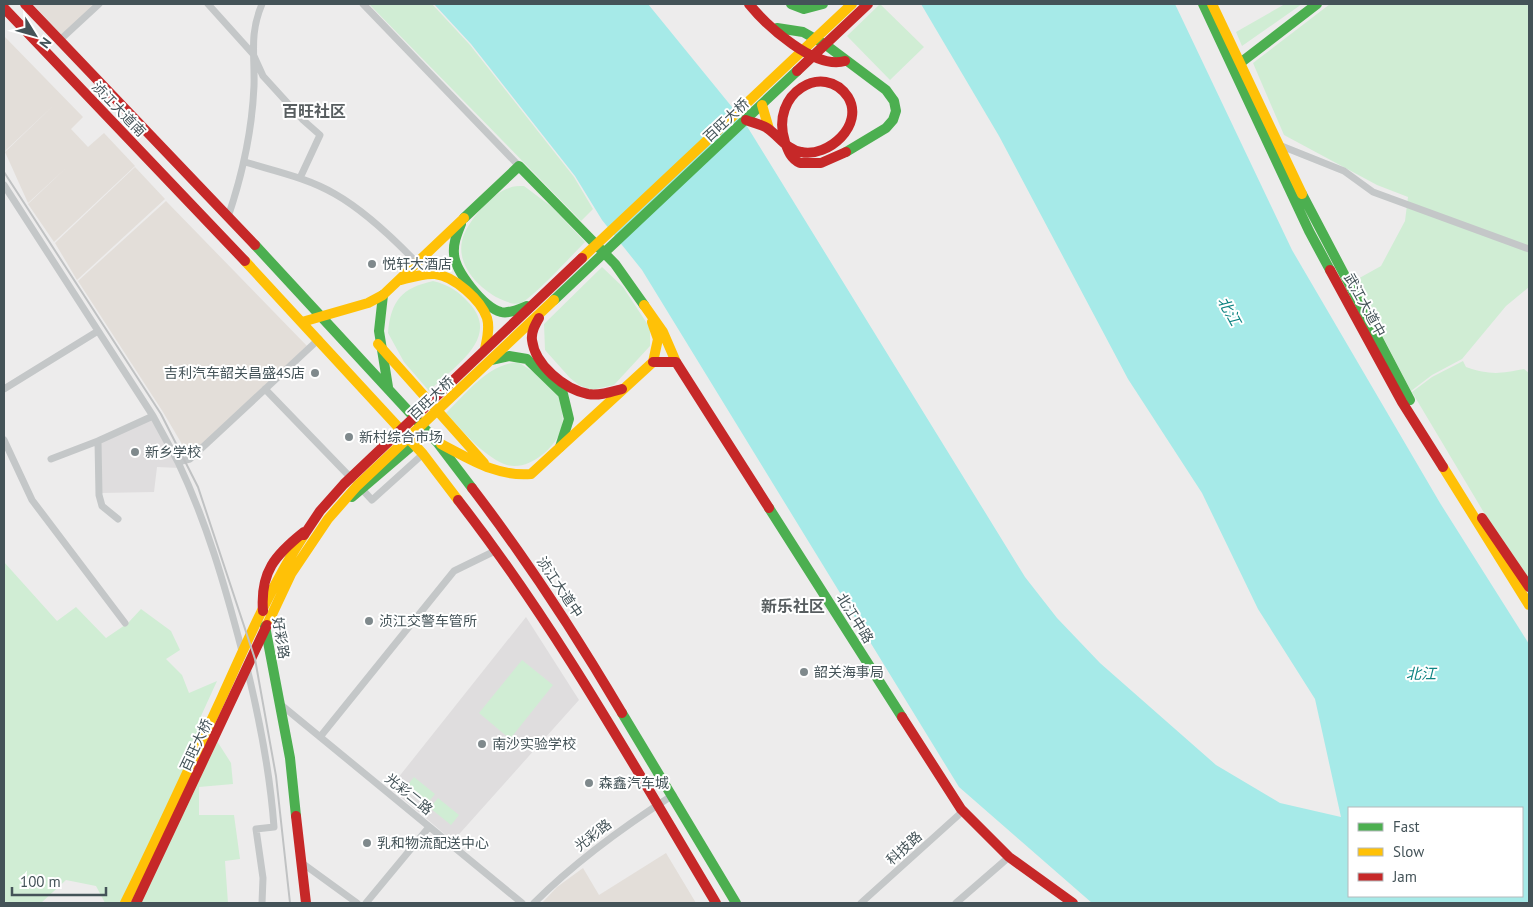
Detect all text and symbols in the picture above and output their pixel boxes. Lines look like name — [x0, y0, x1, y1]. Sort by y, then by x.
north arrow — [10, 10, 60, 60]
text: N — [35, 34, 55, 52]
street label: 浈江大道南 — [88, 78, 150, 140]
street label: 百旺大桥 — [699, 94, 753, 146]
district label: 百旺社区 — [282, 101, 346, 121]
place label: 悦轩大酒店 — [382, 255, 452, 273]
marker: 悦轩大酒店 — [366, 258, 378, 270]
street label: 武江大道中 — [1340, 270, 1390, 340]
water label: 北江 — [1214, 293, 1246, 330]
place label: 吉利汽车韶关昌盛4S店 — [164, 364, 305, 382]
marker: 吉利汽车韶关昌盛4S店 — [309, 367, 321, 379]
street label: 百旺大桥 — [404, 372, 458, 424]
place label: 新村综合市场 — [359, 428, 443, 446]
marker: 新村综合市场 — [343, 431, 355, 443]
place label: 新乡学校 — [145, 443, 201, 461]
marker: 新乡学校 — [129, 446, 141, 458]
street label: 浈江大道中 — [533, 553, 587, 621]
street label: 北江中路 — [833, 589, 877, 647]
district label: 新乐社区 — [761, 596, 825, 616]
place label: 浈江交警车管所 — [379, 612, 477, 630]
marker: 浈江交警车管所 — [363, 615, 375, 627]
street label: 好彩路 — [269, 616, 293, 660]
place label: 韶关海事局 — [814, 663, 884, 681]
water label: 北江 — [1406, 664, 1438, 683]
marker: 韶关海事局 — [798, 666, 810, 678]
street label: 百旺大桥 — [176, 716, 216, 774]
place label: 南沙实验学校 — [492, 735, 576, 753]
marker: 南沙实验学校 — [476, 738, 488, 750]
street label: 光彩二路 — [382, 769, 436, 819]
place label: 森鑫汽车城 — [599, 774, 669, 792]
marker: 森鑫汽车城 — [583, 777, 595, 789]
legend — [1348, 807, 1523, 897]
street label: 光彩路 — [571, 815, 615, 855]
text: Fast — [1393, 817, 1420, 836]
street label: 科技路 — [882, 827, 926, 869]
place label: 乳和物流配送中心 — [377, 834, 489, 852]
marker: 乳和物流配送中心 — [361, 837, 373, 849]
text: Slow — [1393, 842, 1424, 861]
scale bar — [12, 864, 106, 896]
text: Jam — [1392, 867, 1417, 886]
text: 100 m — [20, 872, 61, 891]

